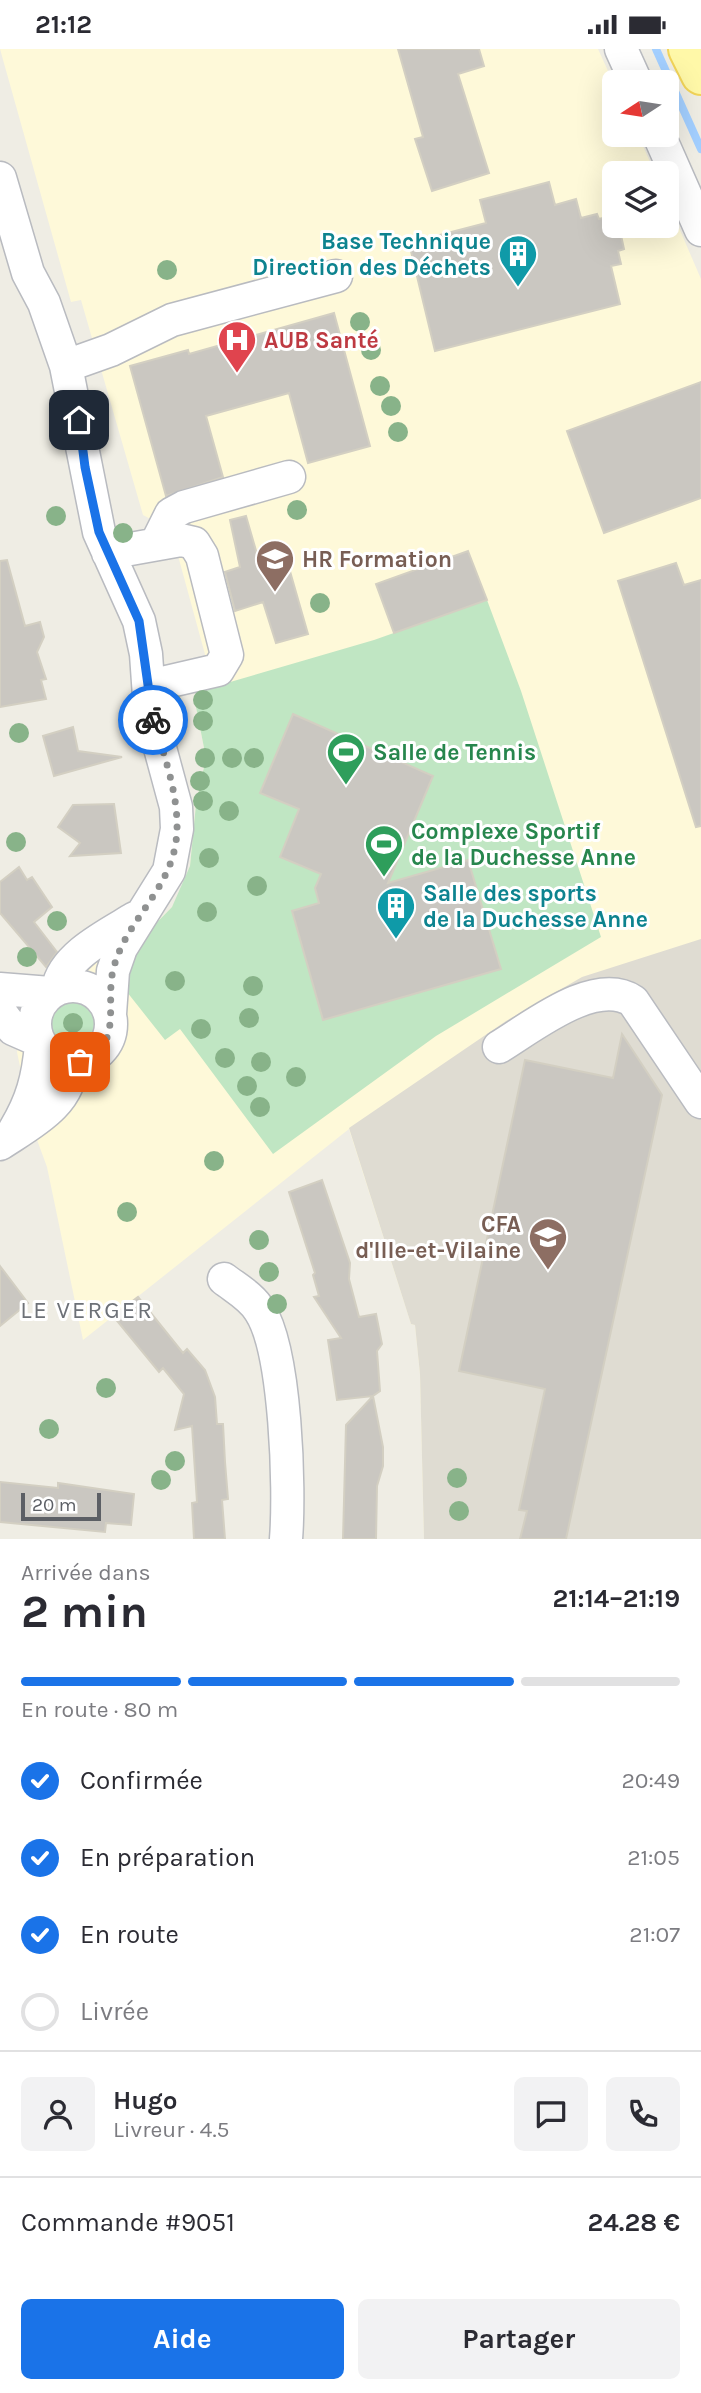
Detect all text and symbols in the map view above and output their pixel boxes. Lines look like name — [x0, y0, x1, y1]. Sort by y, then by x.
text: 21:12 — [35, 9, 92, 40]
north arrow — [602, 70, 679, 147]
map controls — [602, 70, 679, 238]
button: layers — [602, 161, 679, 238]
place label: Base Technique Direction des Déchets — [252, 228, 491, 281]
building icon: Base Technique Direction des Déchets — [497, 233, 539, 288]
hospital icon: AUB Santé — [216, 319, 258, 374]
place label: AUB Santé — [264, 327, 379, 354]
pin — [49, 390, 109, 450]
icon: home — [60, 401, 98, 439]
school or university icon: HR Formation — [254, 538, 296, 593]
place label: HR Formation — [302, 546, 452, 573]
courier — [118, 685, 188, 755]
icon: bike — [134, 701, 172, 739]
sports icon: Salle de Tennis — [325, 731, 367, 786]
place label: Salle de Tennis — [373, 739, 536, 766]
place label: Complexe Sportif de la Duchesse Anne — [411, 818, 636, 871]
sports icon: Complexe Sportif de la Duchesse Anne — [363, 823, 405, 878]
place label: Salle des sports de la Duchesse Anne — [423, 880, 648, 933]
building icon: Salle des sports de la Duchesse Anne — [375, 885, 417, 940]
pin — [50, 1032, 110, 1092]
icon: bag — [61, 1043, 99, 1081]
place label: CFA d'Ille-et-Vilaine — [355, 1211, 521, 1264]
school or university icon: CFA d'Ille-et-Vilaine — [527, 1216, 569, 1271]
district label: LE VERGER — [20, 1296, 154, 1324]
scale bar — [21, 1490, 102, 1522]
text: 20 m — [32, 1494, 77, 1516]
text: Arrivée dans — [21, 1559, 151, 1586]
text: 21:14–21:19 — [552, 1583, 680, 1614]
text: 2 min — [21, 1585, 148, 1639]
text: En route · 80 m — [21, 1696, 178, 1723]
icon: check — [21, 1762, 59, 1800]
text: Confirmée — [80, 1765, 203, 1796]
text: 20:49 — [622, 1767, 680, 1794]
icon: check — [21, 1839, 59, 1877]
text: En préparation — [80, 1842, 255, 1873]
text: 21:05 — [627, 1844, 680, 1871]
icon: check — [21, 1916, 59, 1954]
text: En route — [80, 1919, 179, 1950]
text: 21:07 — [629, 1921, 680, 1948]
text: Livrée — [80, 1996, 149, 2027]
button: person — [21, 2077, 95, 2151]
button: chat — [514, 2077, 588, 2151]
button: phone — [606, 2077, 680, 2151]
text: Hugo — [113, 2085, 178, 2116]
text: Livreur · 4.5 — [113, 2116, 230, 2143]
text: Commande #9051 — [21, 2207, 235, 2238]
text: 24.28 € — [588, 2207, 680, 2238]
button: Aide — [21, 2299, 344, 2379]
button: Partager — [358, 2299, 680, 2379]

